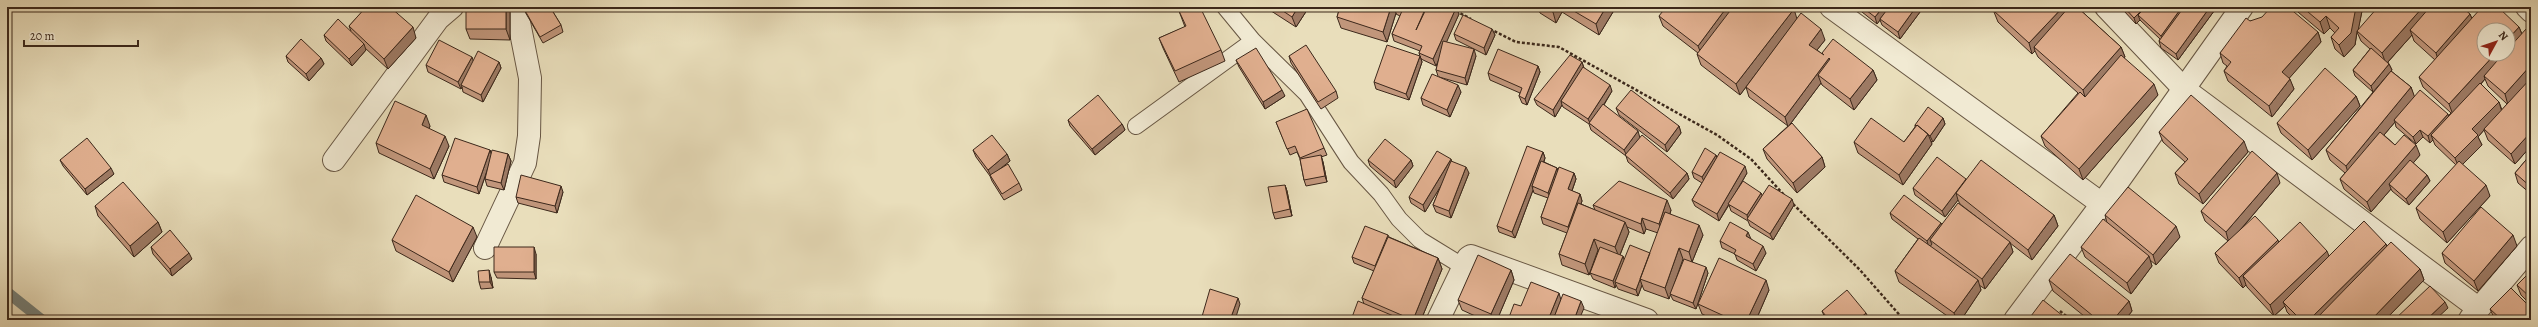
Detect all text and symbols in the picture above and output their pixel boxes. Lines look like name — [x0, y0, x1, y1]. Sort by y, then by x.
scale bar — [24, 22, 138, 48]
north arrow — [2476, 22, 2516, 62]
text: 20 m — [30, 28, 54, 44]
text: N — [2495, 28, 2512, 44]

